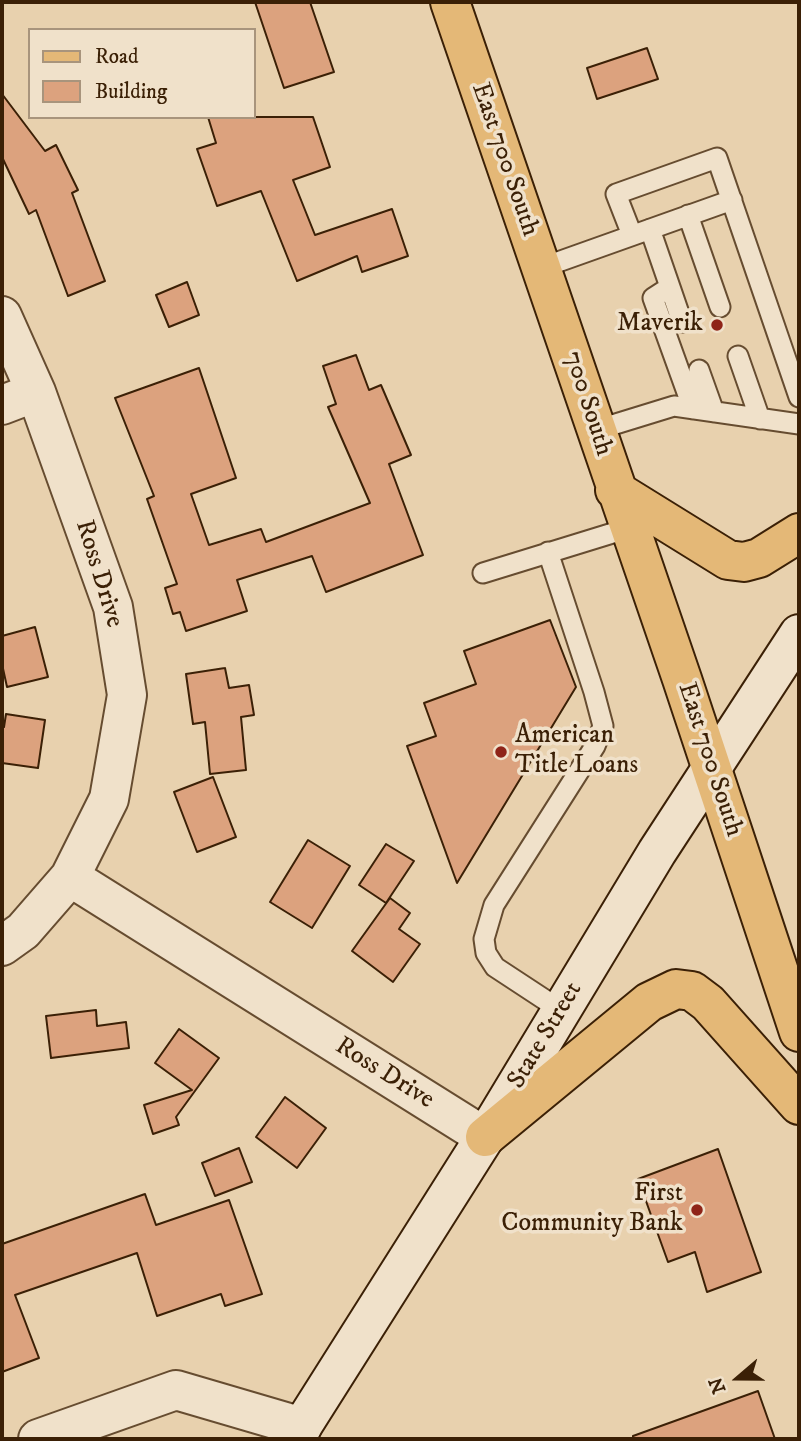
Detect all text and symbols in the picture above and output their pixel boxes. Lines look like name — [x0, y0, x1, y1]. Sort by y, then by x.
legend — [28, 28, 256, 119]
text: Road — [95, 44, 139, 70]
text: Building — [95, 79, 167, 105]
street label: East 700 South — [463, 79, 545, 241]
place label: Maverik — [617, 309, 703, 341]
marker: Maverik — [709, 317, 725, 333]
street label: 700 South — [555, 348, 619, 460]
street label: Ross Drive — [67, 517, 129, 631]
street label: East 700 South — [669, 679, 749, 841]
place label: American Title Loans — [515, 721, 638, 782]
marker: American Title Loans — [493, 744, 509, 760]
street label: State Street — [502, 977, 590, 1095]
street label: Ross Drive — [329, 1031, 439, 1117]
place label: First Community Bank — [501, 1179, 683, 1240]
marker: First Community Bank — [689, 1202, 705, 1218]
north arrow — [703, 1343, 773, 1413]
text: N — [704, 1374, 731, 1397]

